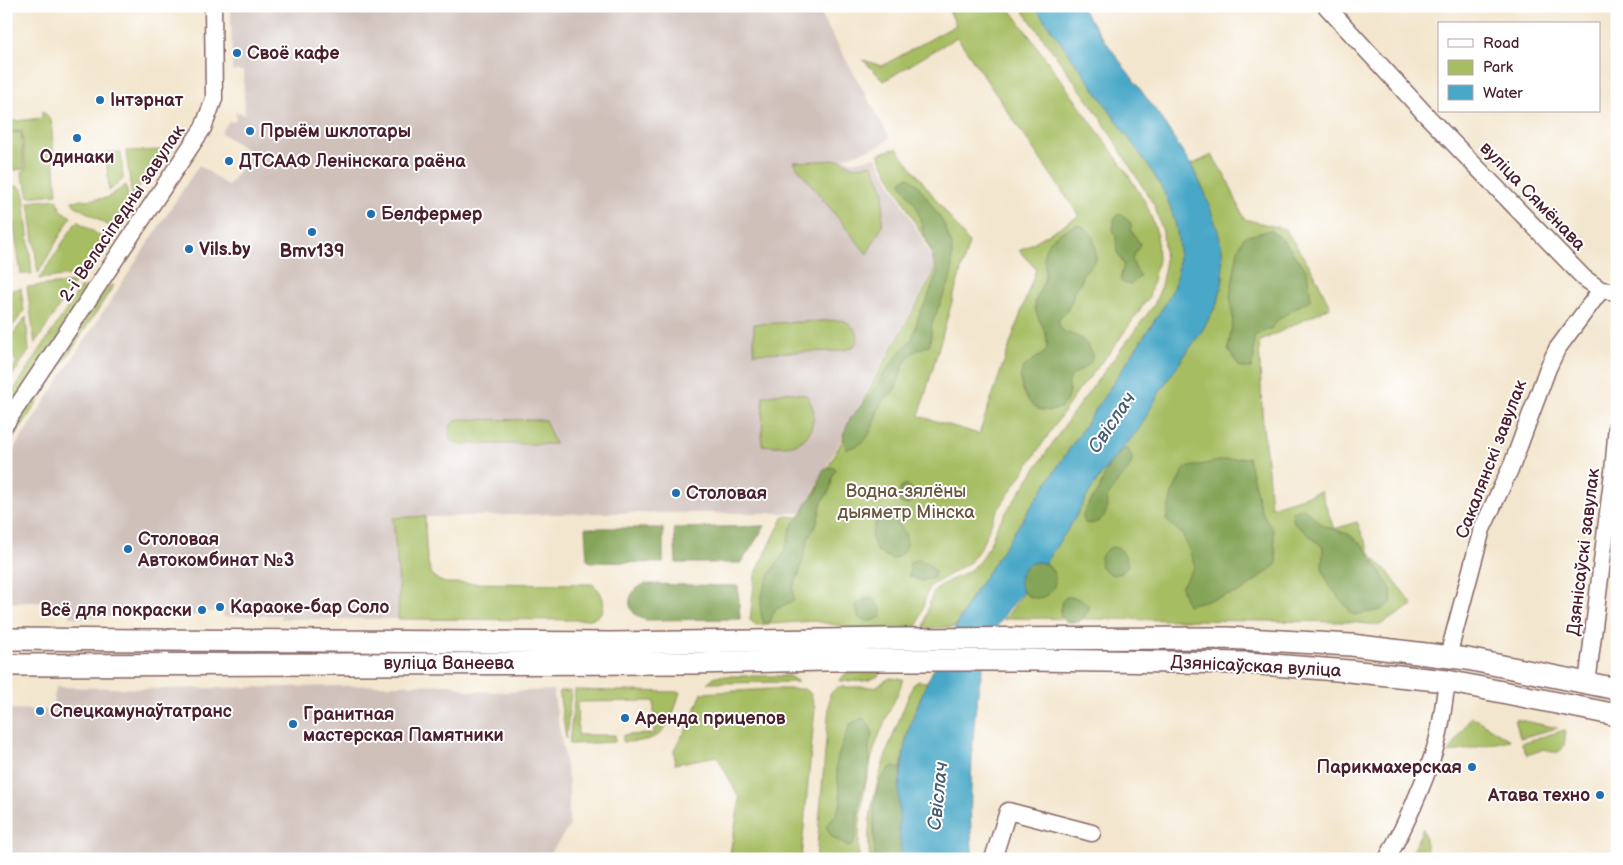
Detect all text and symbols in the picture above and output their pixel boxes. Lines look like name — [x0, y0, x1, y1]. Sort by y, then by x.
legend — [1438, 22, 1600, 112]
text: Road — [1483, 34, 1519, 53]
place label: Своё кафе — [247, 43, 339, 64]
marker: Своё кафе — [231, 47, 243, 59]
text: Park — [1483, 58, 1514, 77]
text: Water — [1483, 84, 1523, 103]
place label: Інтэрнат — [110, 90, 184, 111]
marker: Інтэрнат — [94, 94, 106, 106]
street label: 2-і Веласіпедны завулак — [55, 120, 190, 306]
place label: Прыём шклотары — [260, 121, 411, 142]
marker: Прыём шклотары — [244, 125, 256, 137]
marker: Одинаки — [71, 132, 83, 144]
street label: вуліца Сямёнава — [1475, 138, 1590, 255]
place label: Одинаки — [40, 147, 114, 168]
place label: ДТСААФ Ленінскага раёна — [239, 151, 466, 172]
marker: ДТСААФ Ленінскага раёна — [223, 155, 235, 167]
place label: Белфермер — [381, 204, 483, 225]
marker: Белфермер — [365, 208, 377, 220]
marker: Bmv139 — [306, 226, 318, 238]
place label: Vils.by — [199, 239, 251, 260]
place label: Bmv139 — [279, 241, 345, 262]
marker: Vils.by — [183, 243, 195, 255]
street label: Сакалянскі завулак — [1452, 376, 1532, 541]
water label: Свіслач — [1083, 388, 1141, 458]
street label: Дзянісаўскі завулак — [1563, 467, 1604, 637]
park label: Водна-зялёны дыяметр Мінска — [837, 481, 975, 523]
place label: Столовая — [686, 483, 767, 504]
marker: Столовая — [670, 487, 682, 499]
place label: Столовая Автокомбинат №3 — [137, 529, 294, 571]
marker: Столовая Автокомбинат №3 — [122, 543, 134, 555]
place label: Караоке-бар Соло — [230, 597, 389, 618]
place label: Всё для покраски — [40, 600, 192, 621]
marker: Караоке-бар Соло — [214, 601, 226, 613]
marker: Всё для покраски — [196, 604, 208, 616]
street label: Дзянісаўская вуліца — [1170, 652, 1342, 681]
street label: вуліца Ванеева — [384, 653, 515, 674]
place label: Спецкамунаўтатранс — [50, 701, 232, 722]
place label: Гранитная мастерская Памятники — [303, 704, 504, 746]
marker: Спецкамунаўтатранс — [34, 705, 46, 717]
place label: Аренда прицепов — [634, 708, 786, 729]
marker: Аренда прицепов — [619, 712, 631, 724]
marker: Гранитная мастерская Памятники — [287, 718, 299, 730]
place label: Парикмахерская — [1317, 757, 1462, 778]
water label: Свіслач — [923, 761, 954, 832]
marker: Парикмахерская — [1466, 761, 1478, 773]
place label: Атава техно — [1487, 785, 1590, 806]
marker: Атава техно — [1594, 789, 1606, 801]

